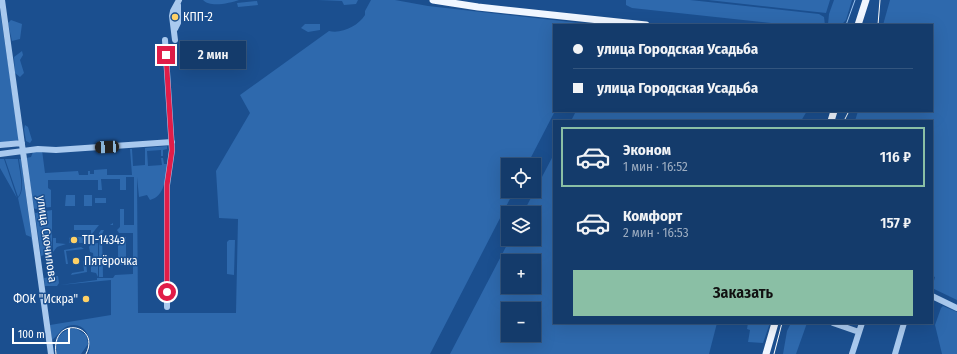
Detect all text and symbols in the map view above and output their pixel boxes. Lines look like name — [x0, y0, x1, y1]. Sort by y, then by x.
place label: КПП-2 — [183, 10, 213, 24]
marker: КПП-2 — [170, 12, 180, 22]
text: улица Городская Усадьба — [597, 40, 758, 58]
callout: 2 мин — [180, 41, 246, 69]
route end — [157, 46, 175, 64]
text: 2 мин — [198, 47, 228, 62]
text: улица Городская Усадьба — [597, 79, 758, 97]
icon: car — [575, 139, 611, 175]
car — [95, 140, 119, 154]
text: Эконом — [623, 141, 671, 159]
text: 116 ₽ — [880, 148, 911, 166]
map controls — [501, 158, 541, 342]
button: locate — [501, 158, 541, 198]
text: 1 мин · 16:52 — [623, 159, 688, 174]
street label: улица Скочилова — [34, 195, 60, 283]
icon: car — [575, 205, 611, 241]
button: layers — [501, 206, 541, 246]
text: Комфорт — [623, 207, 682, 225]
text: 157 ₽ — [880, 214, 911, 232]
text: 2 мин · 16:53 — [623, 225, 689, 240]
place label: ТП-1434э — [82, 233, 125, 247]
marker: ТП-1434э — [69, 235, 79, 245]
place label: Пятёрочка — [84, 254, 138, 268]
button: + — [501, 254, 541, 294]
marker: Пятёрочка — [71, 256, 81, 266]
button: Заказать — [573, 270, 913, 316]
route start — [158, 283, 176, 301]
place label: ФОК "Искра" — [13, 292, 78, 306]
marker: ФОК "Искра" — [81, 294, 91, 304]
button: − — [501, 302, 541, 342]
scale bar — [12, 326, 70, 345]
text: 100 m — [18, 328, 45, 341]

